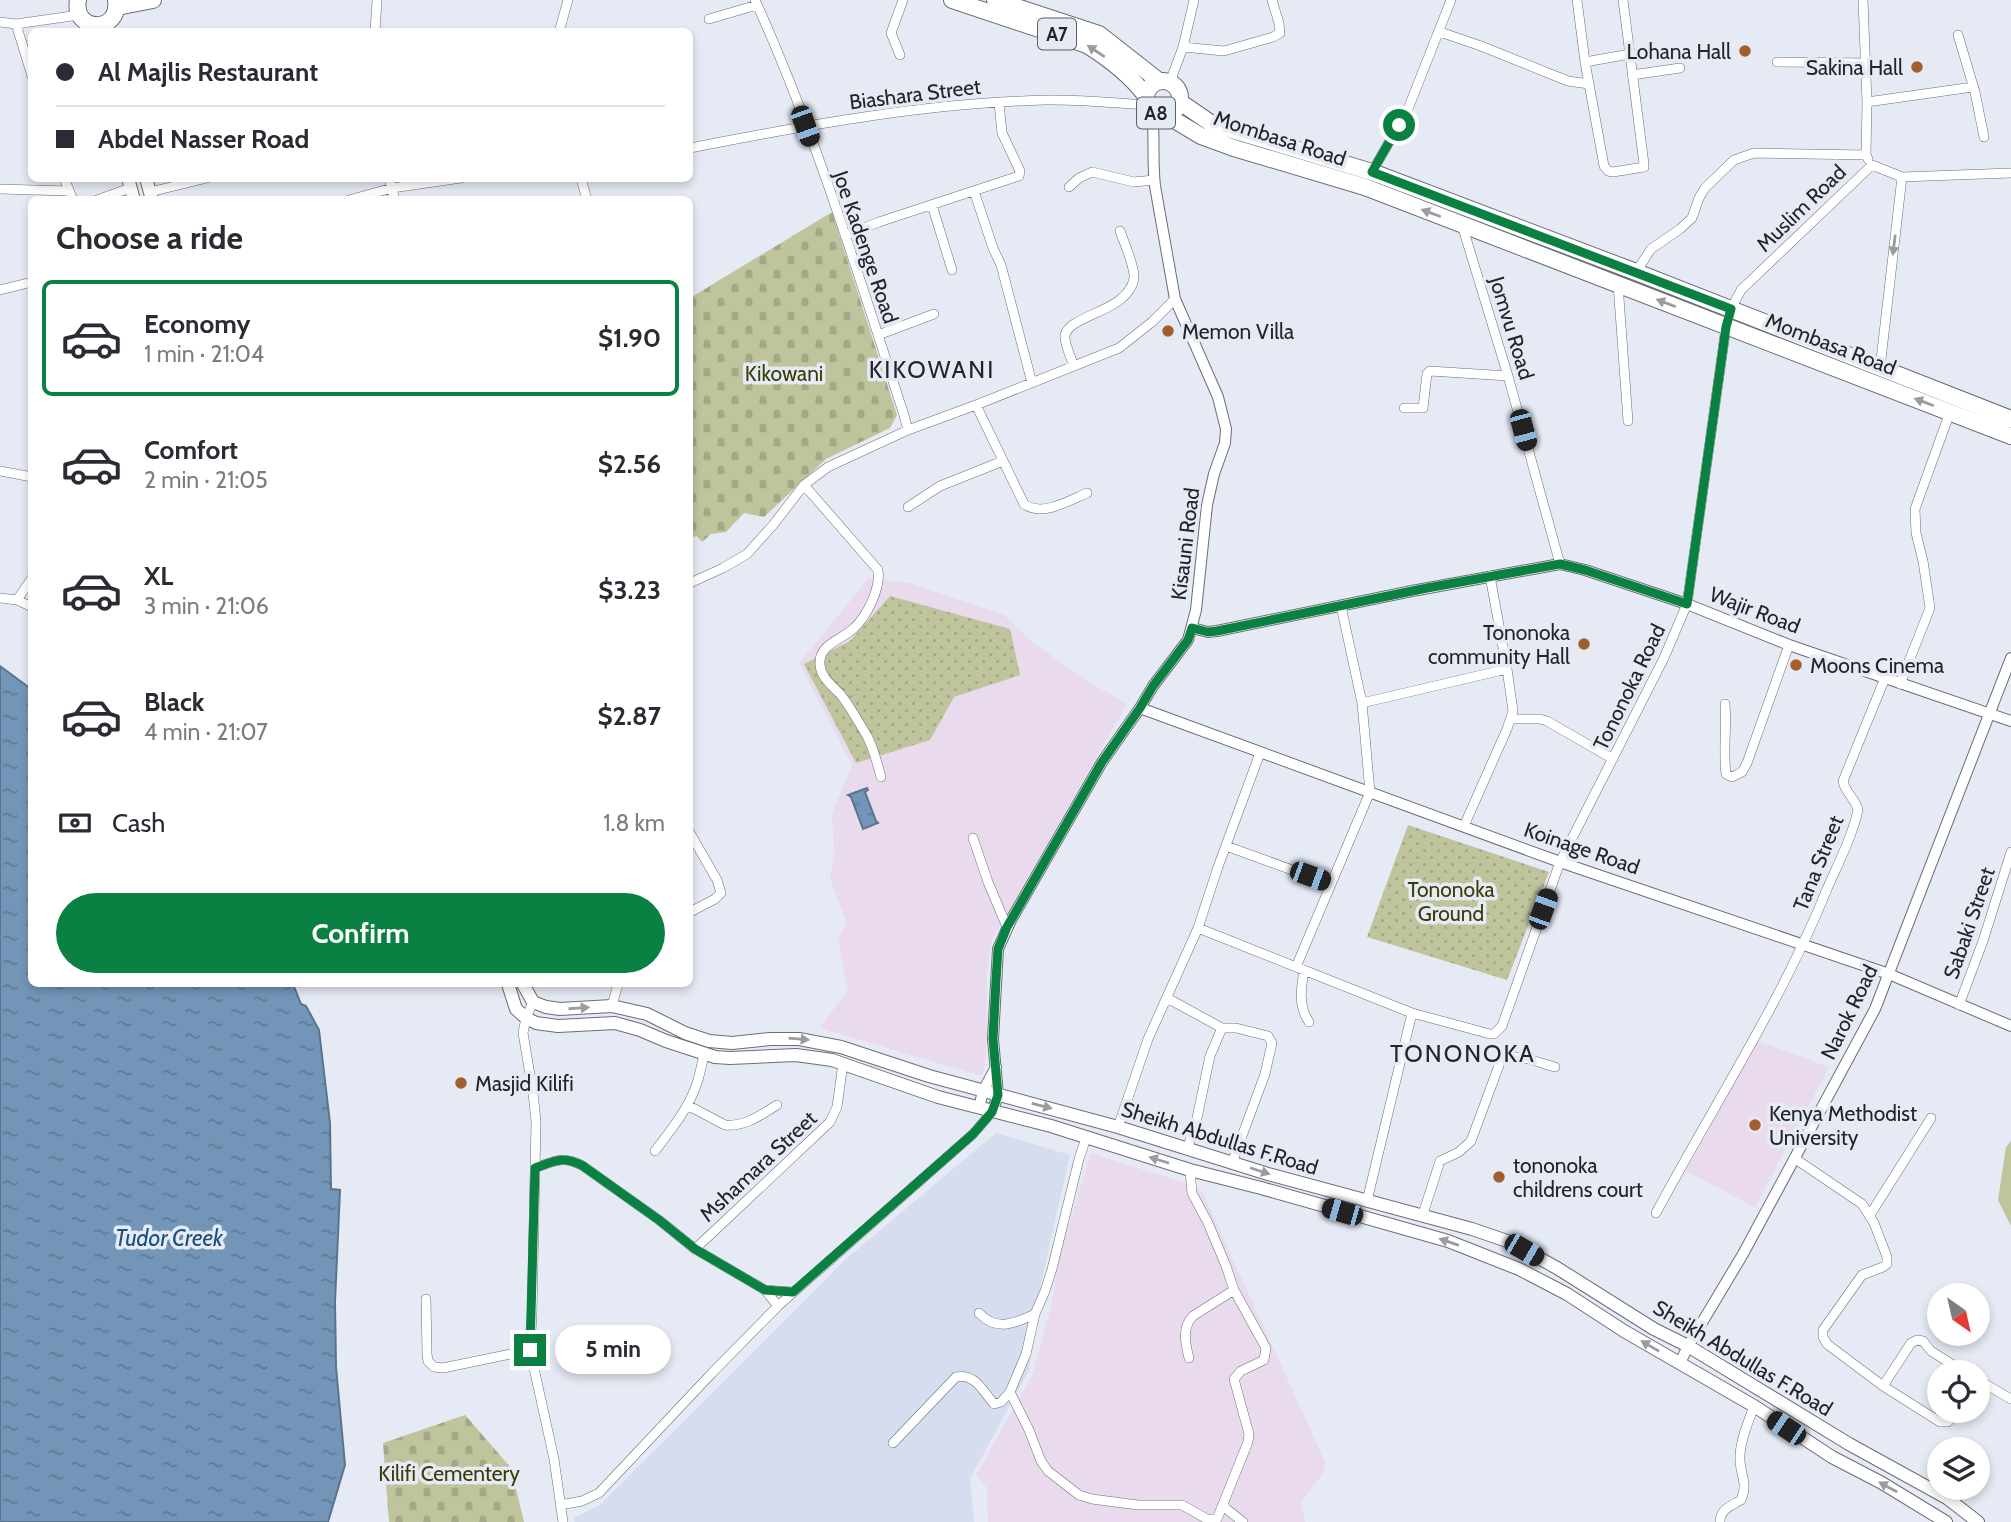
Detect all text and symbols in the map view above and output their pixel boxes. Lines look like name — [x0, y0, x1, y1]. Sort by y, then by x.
road number: A7 — [1038, 18, 1076, 50]
place label: Lohana Hall — [1627, 39, 1731, 64]
marker: Lohana Hall — [1737, 43, 1753, 59]
one-way arrow — [1086, 45, 1105, 58]
place label: Sakina Hall — [1806, 55, 1903, 80]
text: Al Majlis Restaurant — [98, 56, 318, 88]
marker: Sakina Hall — [1909, 59, 1925, 75]
street label: Biashara Street — [848, 74, 982, 114]
road number: A8 — [1137, 97, 1175, 128]
car — [788, 103, 823, 149]
street label: Mombasa Road — [1211, 105, 1349, 171]
route start — [1383, 109, 1415, 141]
text: Abdel Nasser Road — [98, 123, 309, 155]
street label: Muslim Road — [1751, 159, 1851, 257]
street label: Joe Kadenge Road — [828, 166, 904, 327]
one-way arrow — [1421, 207, 1442, 218]
text: Choose a ride — [56, 218, 243, 257]
one-way arrow — [1889, 234, 1900, 256]
street label: Jomvu Road — [1484, 273, 1540, 383]
one-way arrow — [1656, 298, 1677, 309]
icon: car — [60, 307, 123, 370]
text: Economy — [144, 308, 250, 340]
street label: Mombasa Road — [1762, 308, 1900, 380]
place label: Memon Villa — [1182, 319, 1294, 344]
text: $1.90 — [598, 322, 661, 354]
marker: Memon Villa — [1160, 323, 1176, 339]
text: 1 min · 21:04 — [144, 340, 264, 368]
district label: KIKOWANI — [869, 355, 995, 384]
park label: Kikowani — [745, 361, 823, 386]
one-way arrow — [1914, 397, 1935, 408]
car — [1508, 407, 1539, 453]
icon: car — [60, 433, 123, 496]
text: Comfort — [144, 434, 238, 466]
text: $2.56 — [598, 448, 661, 480]
text: 2 min · 21:05 — [144, 466, 268, 494]
street label: Kisauni Road — [1166, 486, 1204, 602]
icon: car — [60, 559, 123, 622]
text: XL — [144, 560, 173, 592]
text: $3.23 — [598, 574, 661, 606]
street label: Wajir Road — [1706, 581, 1804, 640]
text: 3 min · 21:06 — [144, 592, 269, 620]
place label: Tononoka community Hall — [1428, 620, 1570, 669]
street label: Tononoka Road — [1588, 620, 1670, 754]
marker: Tononoka community Hall — [1576, 636, 1592, 652]
place label: Moons Cinema — [1810, 653, 1944, 678]
marker: Moons Cinema — [1788, 657, 1804, 673]
icon: car — [60, 685, 123, 748]
text: Black — [144, 686, 204, 718]
text: $2.87 — [597, 700, 661, 732]
text: 4 min · 21:07 — [144, 718, 268, 746]
icon: cash — [56, 804, 94, 842]
text: Cash — [112, 807, 165, 839]
text: 1.8 km — [603, 809, 665, 837]
street label: Tana Street — [1788, 812, 1848, 914]
street label: Koinage Road — [1521, 817, 1643, 879]
car — [1287, 859, 1334, 893]
street label: Sabaki Street — [1938, 864, 2000, 982]
park label: Tononoka Ground — [1407, 877, 1495, 926]
car — [1526, 886, 1561, 932]
button: Confirm — [56, 893, 665, 973]
street label: Narok Road — [1815, 961, 1883, 1063]
one-way arrow — [568, 1002, 590, 1013]
one-way arrow — [789, 1034, 811, 1045]
district label: TONONOKA — [1390, 1039, 1536, 1068]
place label: Masjid Kilifi — [475, 1071, 574, 1097]
marker: Masjid Kilifi — [453, 1075, 469, 1091]
street label: Sheikh Abdullas F.Road — [1119, 1096, 1321, 1180]
one-way arrow — [1031, 1101, 1053, 1112]
place label: Kenya Methodist University — [1769, 1101, 1917, 1150]
street label: Mshamara Street — [694, 1105, 822, 1227]
marker: Kenya Methodist University — [1747, 1117, 1763, 1133]
place label: tononoka childrens court — [1513, 1153, 1643, 1202]
one-way arrow — [1148, 1155, 1169, 1165]
one-way arrow — [1249, 1167, 1270, 1177]
marker: tononoka childrens court — [1491, 1169, 1507, 1185]
car — [1319, 1196, 1366, 1228]
water label: Tudor Creek — [115, 1224, 224, 1252]
car — [1501, 1230, 1548, 1270]
one-way arrow — [1438, 1236, 1459, 1247]
north arrow — [1927, 1283, 1990, 1346]
map controls — [1927, 1283, 1990, 1500]
street label: Sheikh Abdullas F.Road — [1649, 1295, 1837, 1421]
callout: 5 min — [554, 1326, 670, 1374]
route end — [514, 1334, 546, 1366]
text: 5 min — [585, 1335, 641, 1363]
one-way arrow — [1640, 1340, 1660, 1352]
button: locate — [1927, 1360, 1990, 1423]
car — [1763, 1408, 1810, 1448]
button: layers — [1927, 1437, 1990, 1500]
park label: Kilifi Cementery — [378, 1461, 520, 1486]
one-way arrow — [1878, 1481, 1897, 1493]

